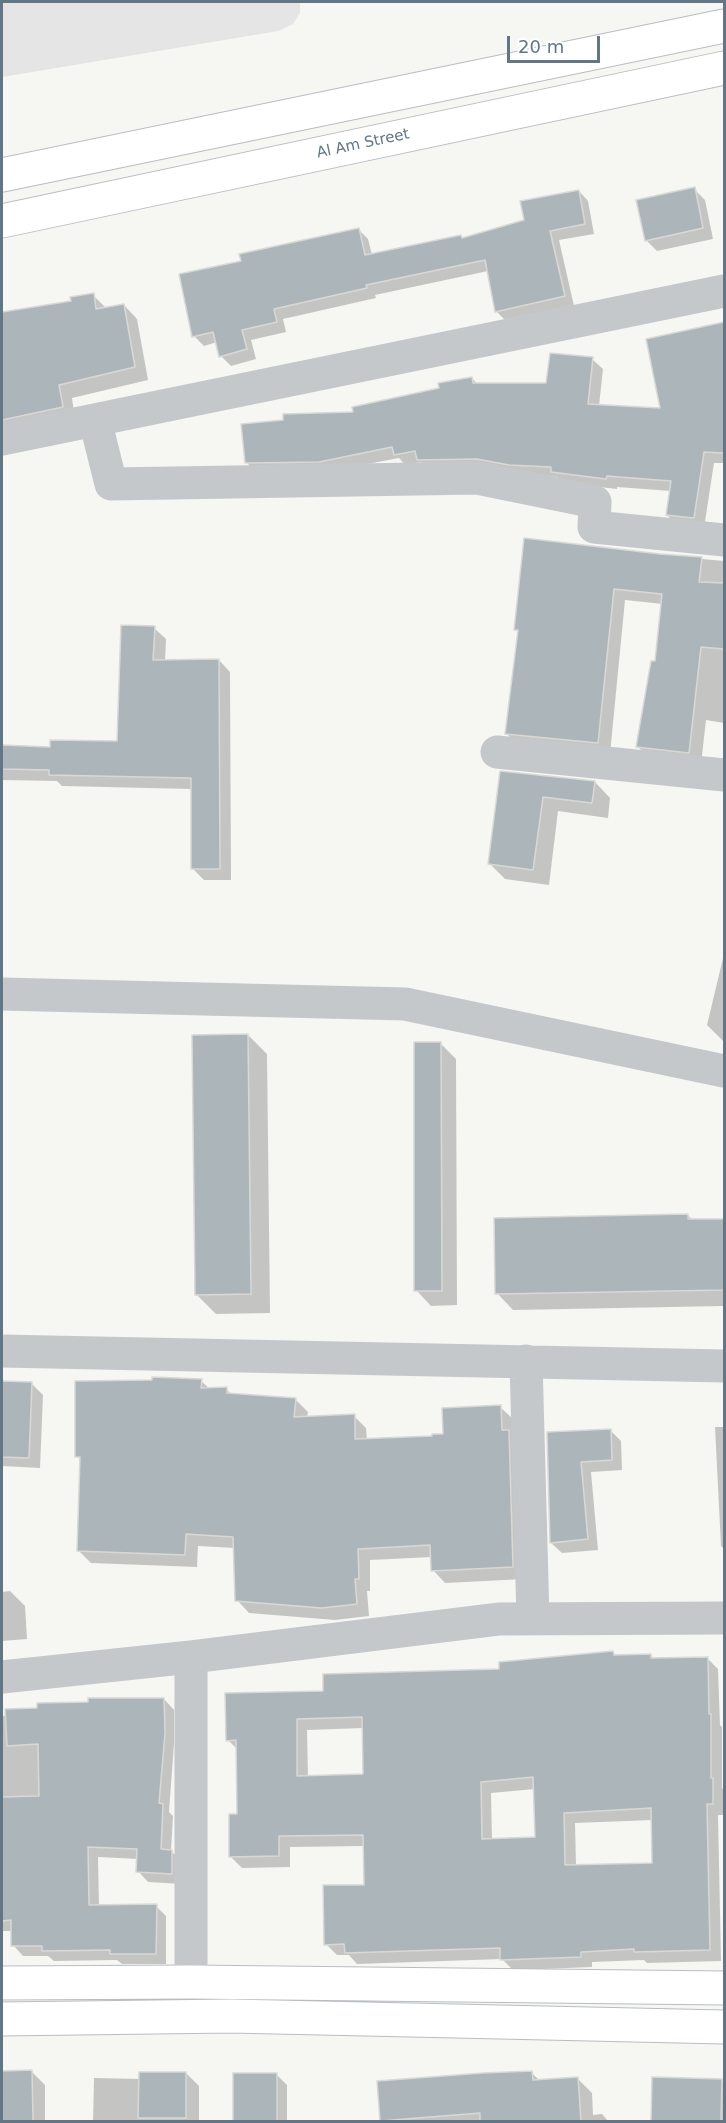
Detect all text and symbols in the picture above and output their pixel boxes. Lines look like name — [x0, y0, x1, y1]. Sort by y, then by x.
scale bar — [510, 24, 603, 62]
text: 20 m — [518, 36, 564, 57]
street label: Al Am Street — [315, 125, 411, 163]

